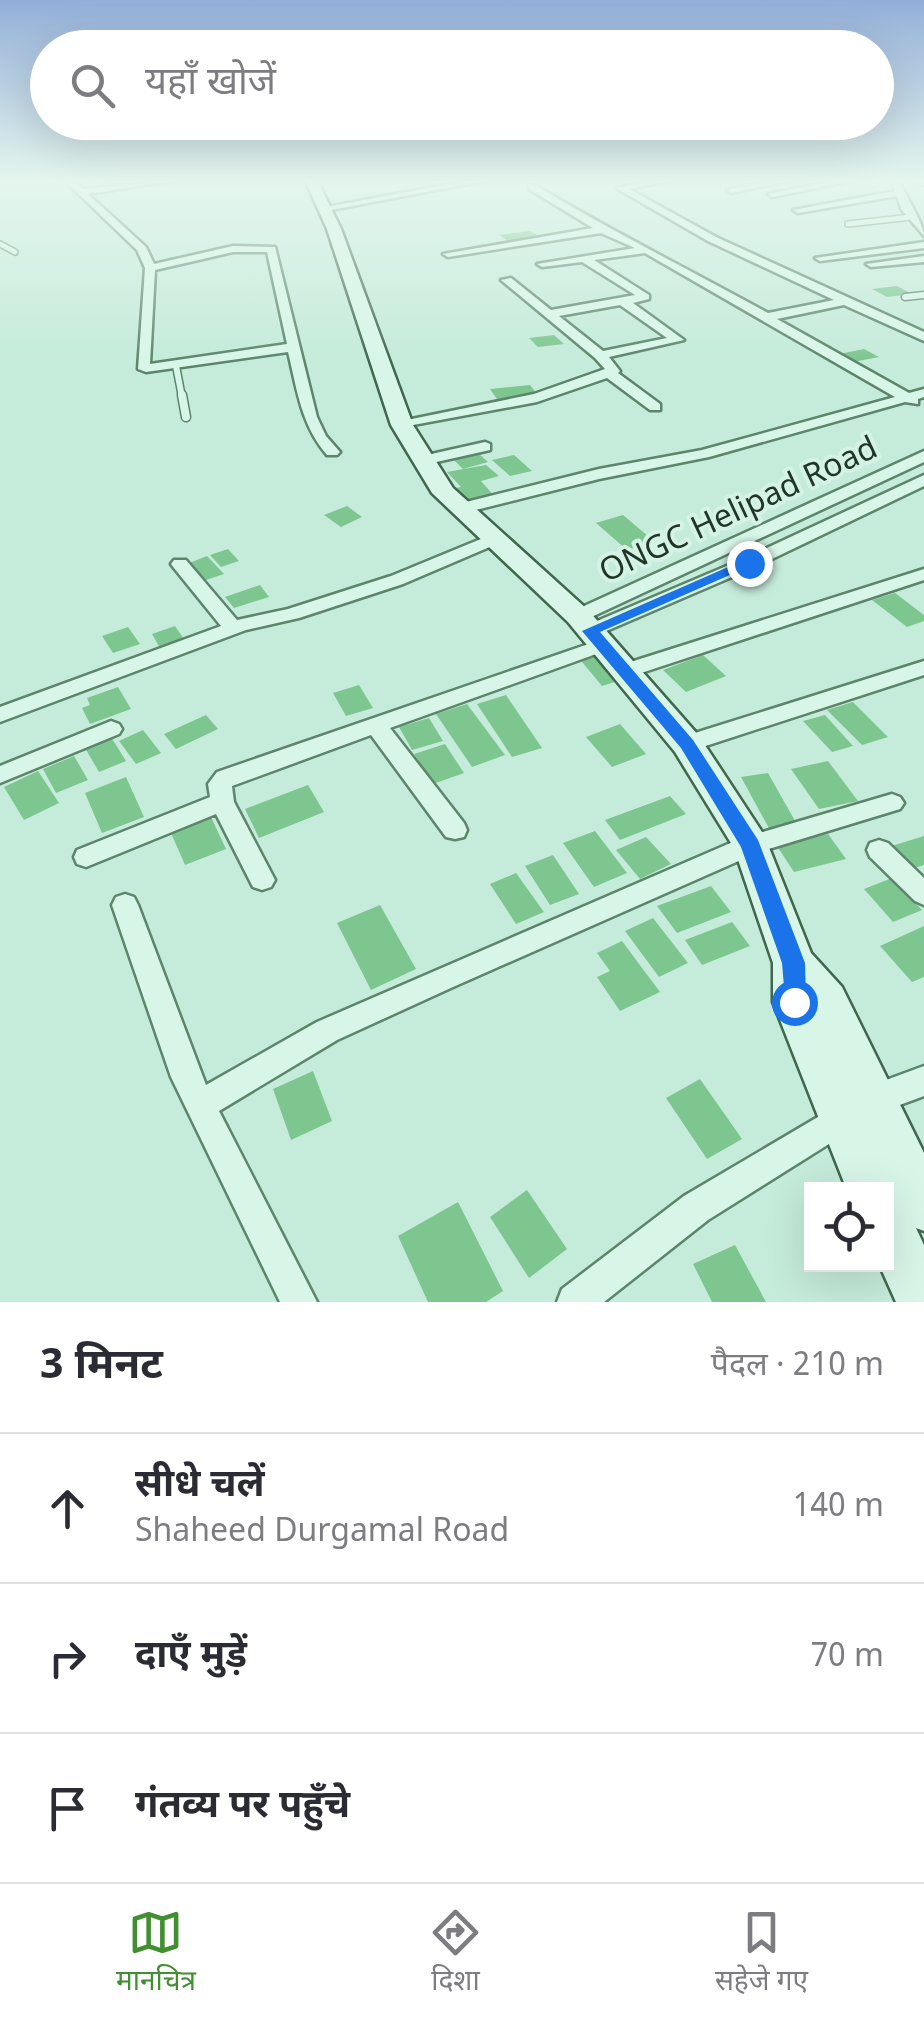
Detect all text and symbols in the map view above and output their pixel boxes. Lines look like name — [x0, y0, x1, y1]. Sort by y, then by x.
search box — [30, 30, 894, 140]
icon: search — [65, 58, 120, 113]
text: यहाँ खोजें — [145, 60, 276, 110]
street label: ONGC Helipad Road — [594, 429, 885, 595]
route end — [727, 541, 773, 587]
route start — [772, 980, 818, 1026]
map controls — [804, 1182, 894, 1272]
button: locate — [804, 1182, 894, 1272]
text: 3 मिनट — [40, 1340, 163, 1395]
text: पैदल · 210 m — [711, 1346, 884, 1388]
text: सीधे चलें — [135, 1462, 265, 1512]
icon: ahead — [40, 1481, 95, 1536]
text: 140 m — [793, 1487, 884, 1529]
text: Shaheed Durgamal Road — [135, 1512, 509, 1554]
icon: right — [40, 1631, 95, 1686]
text: दाएँ मुड़ें — [135, 1633, 247, 1683]
text: 70 m — [810, 1637, 884, 1679]
icon: arrive — [40, 1781, 95, 1836]
text: गंतव्य पर पहुँचे — [135, 1783, 350, 1833]
tab: मानचित्र — [116, 1905, 196, 2001]
tab: दिशा — [428, 1905, 483, 2001]
tab: सहेजे गए — [715, 1905, 808, 2001]

